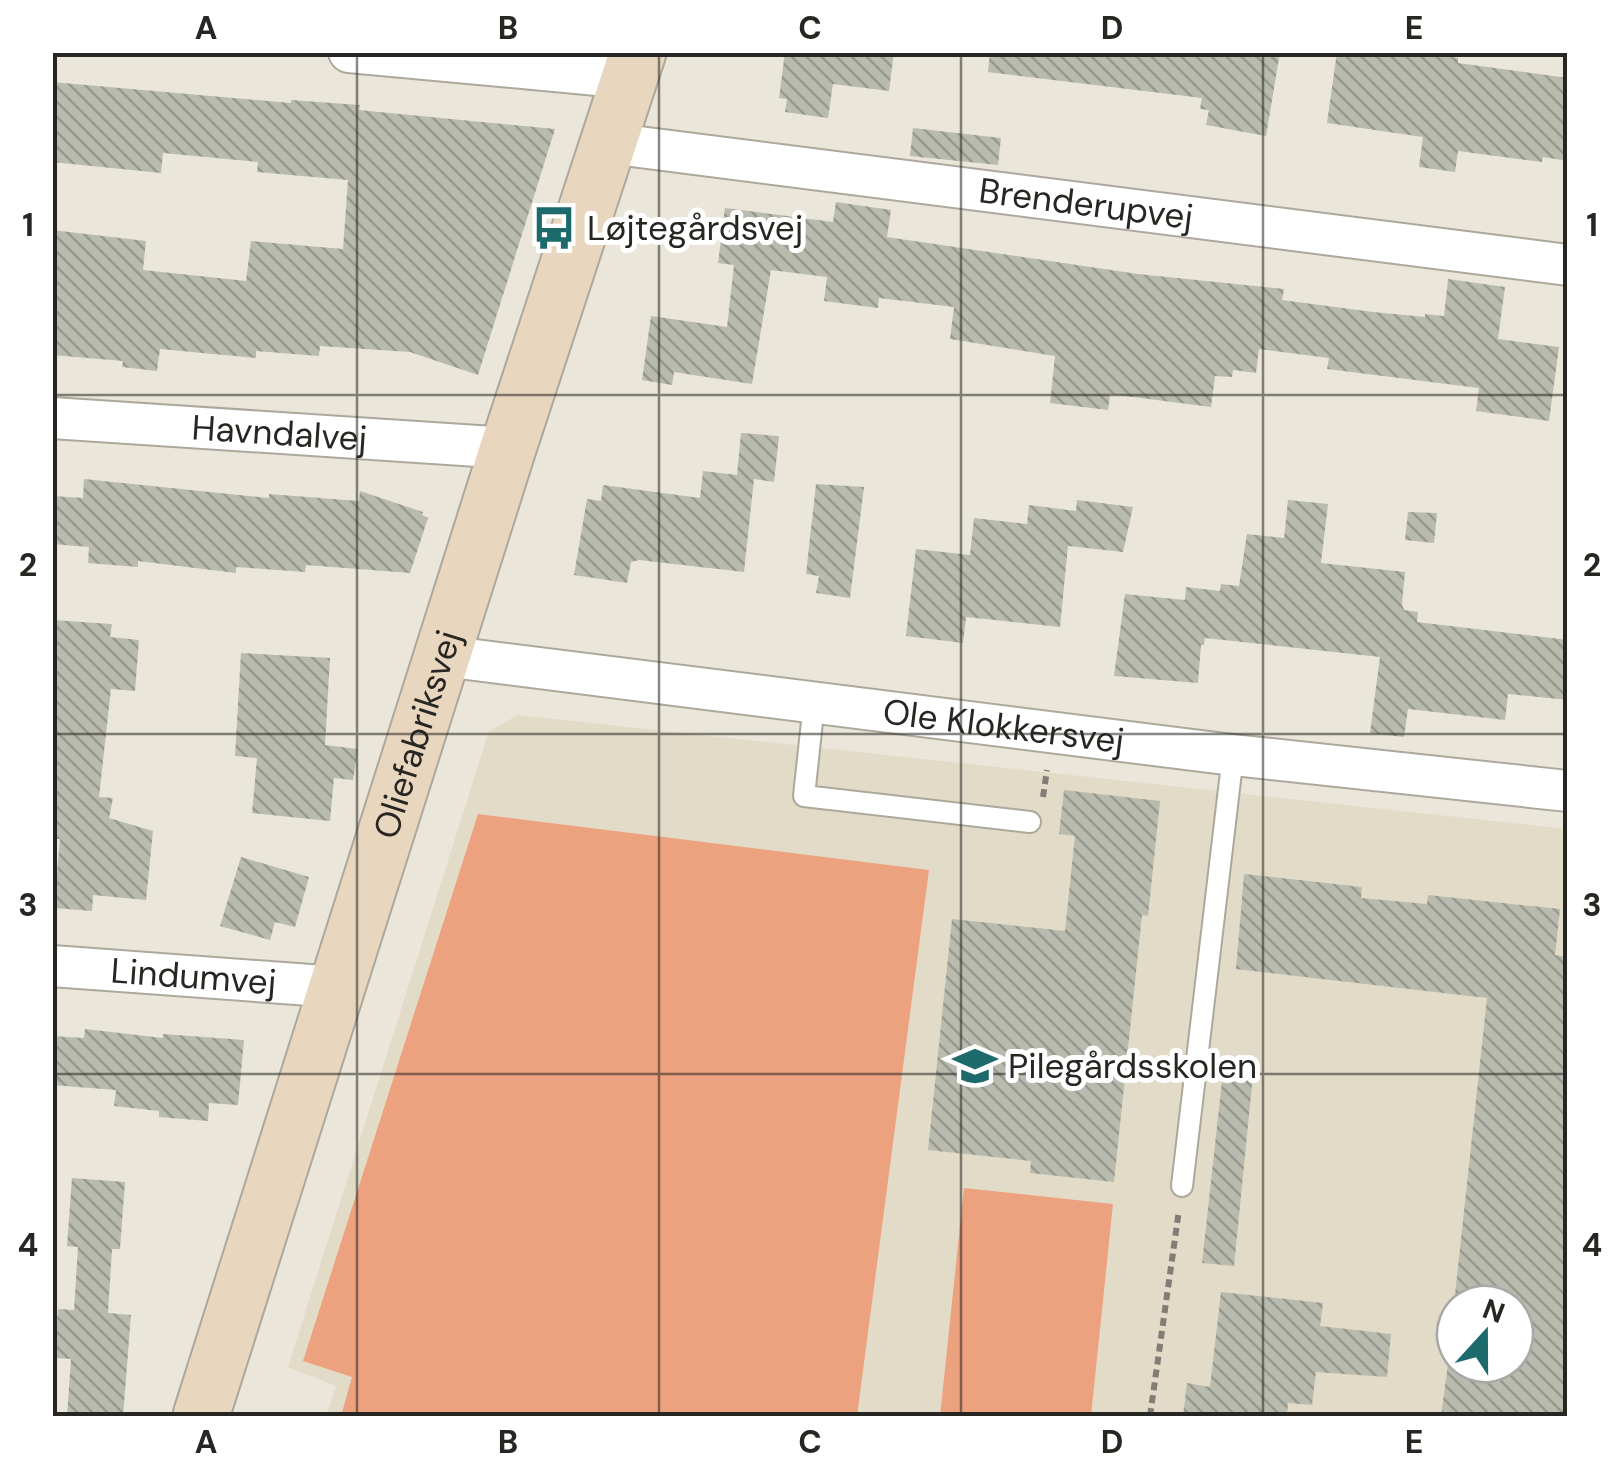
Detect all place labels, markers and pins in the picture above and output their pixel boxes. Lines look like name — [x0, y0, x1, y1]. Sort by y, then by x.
bus stop icon: Løjtegårdsvej — [530, 204, 578, 252]
place label: Løjtegårdsvej — [587, 205, 803, 251]
school or university icon: Pilegårdsskolen — [951, 1042, 999, 1090]
place label: Pilegårdsskolen — [1008, 1043, 1257, 1089]

